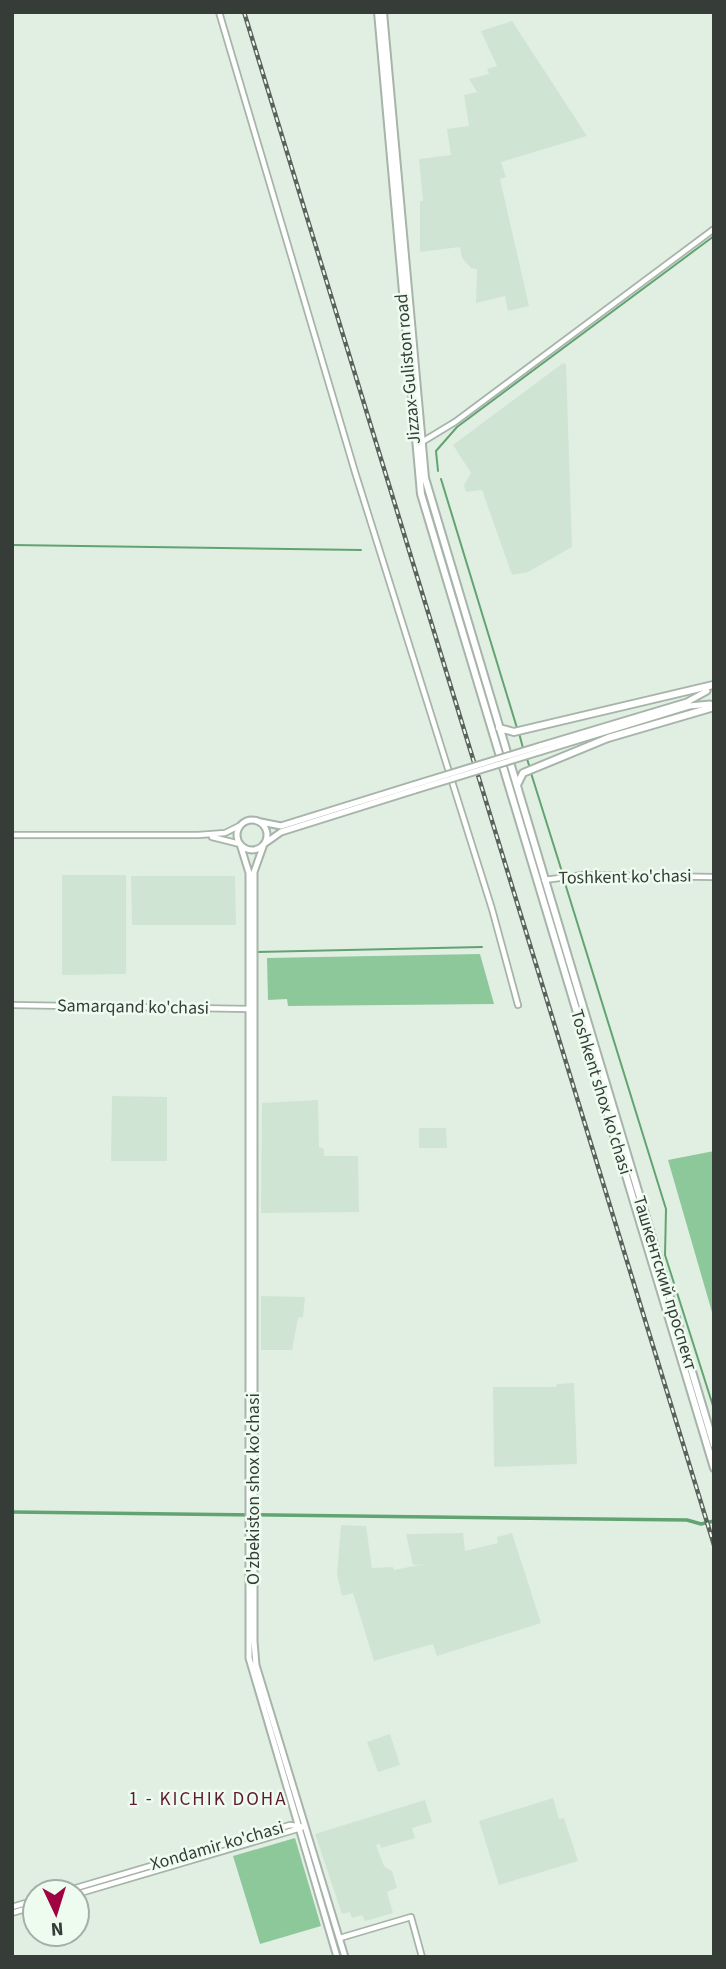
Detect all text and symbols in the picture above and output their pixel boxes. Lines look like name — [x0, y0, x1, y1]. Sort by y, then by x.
street label: Jizzax-Guliston road — [389, 293, 427, 445]
street label: Toshkent ko'chasi — [558, 863, 692, 891]
street label: Samarqand ko'chasi — [57, 993, 209, 1021]
street label: Toshkent shox ko'chasi — [564, 1006, 638, 1178]
street label: Ташкентский проспект — [627, 1193, 703, 1373]
street label: O'zbekiston shox ko'chasi — [241, 1393, 266, 1585]
district label: 1 - KICHIK DOHA — [129, 1786, 288, 1813]
street label: Xondamir ko'chasi — [147, 1815, 287, 1877]
north arrow — [21, 1878, 91, 1948]
text: N — [50, 1915, 64, 1942]

